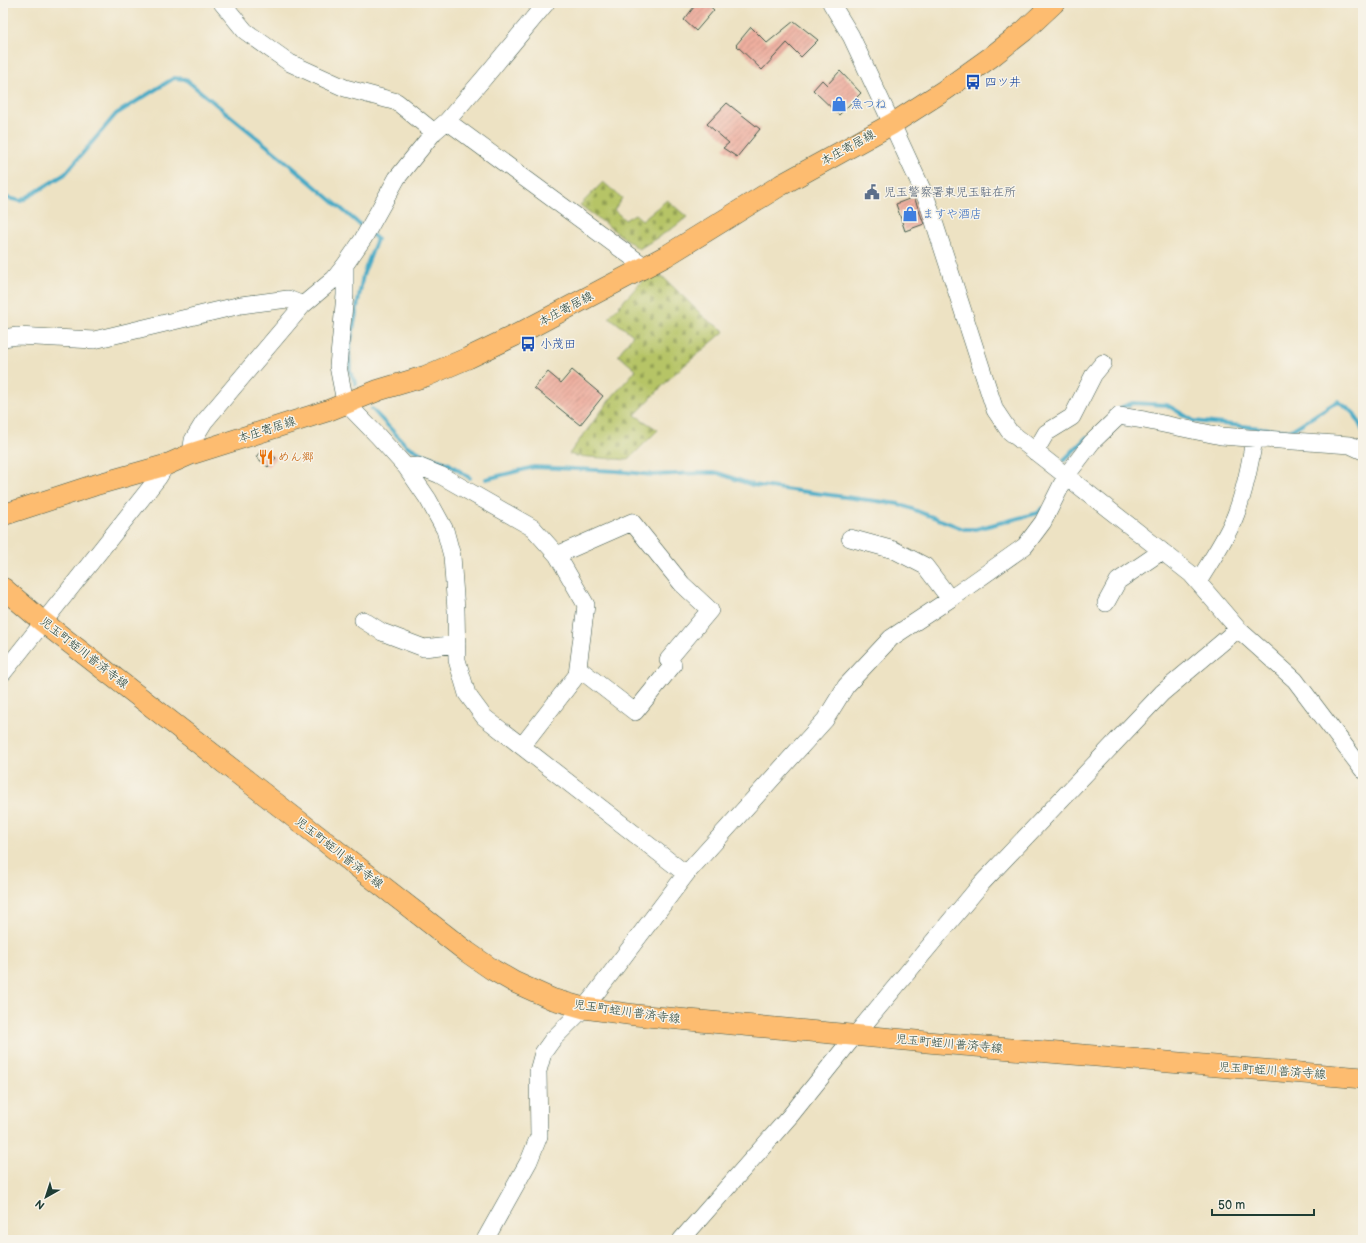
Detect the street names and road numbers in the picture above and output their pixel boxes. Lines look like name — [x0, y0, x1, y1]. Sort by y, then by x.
street label: 本庄寄居線 — [818, 127, 878, 169]
street label: 本庄寄居線 — [536, 288, 596, 330]
street label: 本庄寄居線 — [236, 414, 298, 446]
street label: 児玉町蛭川普済寺線 — [37, 614, 131, 692]
street label: 児玉町蛭川普済寺線 — [292, 814, 386, 892]
street label: 児玉町蛭川普済寺線 — [572, 997, 682, 1027]
street label: 児玉町蛭川普済寺線 — [895, 1032, 1003, 1056]
street label: 児玉町蛭川普済寺線 — [1218, 1060, 1326, 1082]

